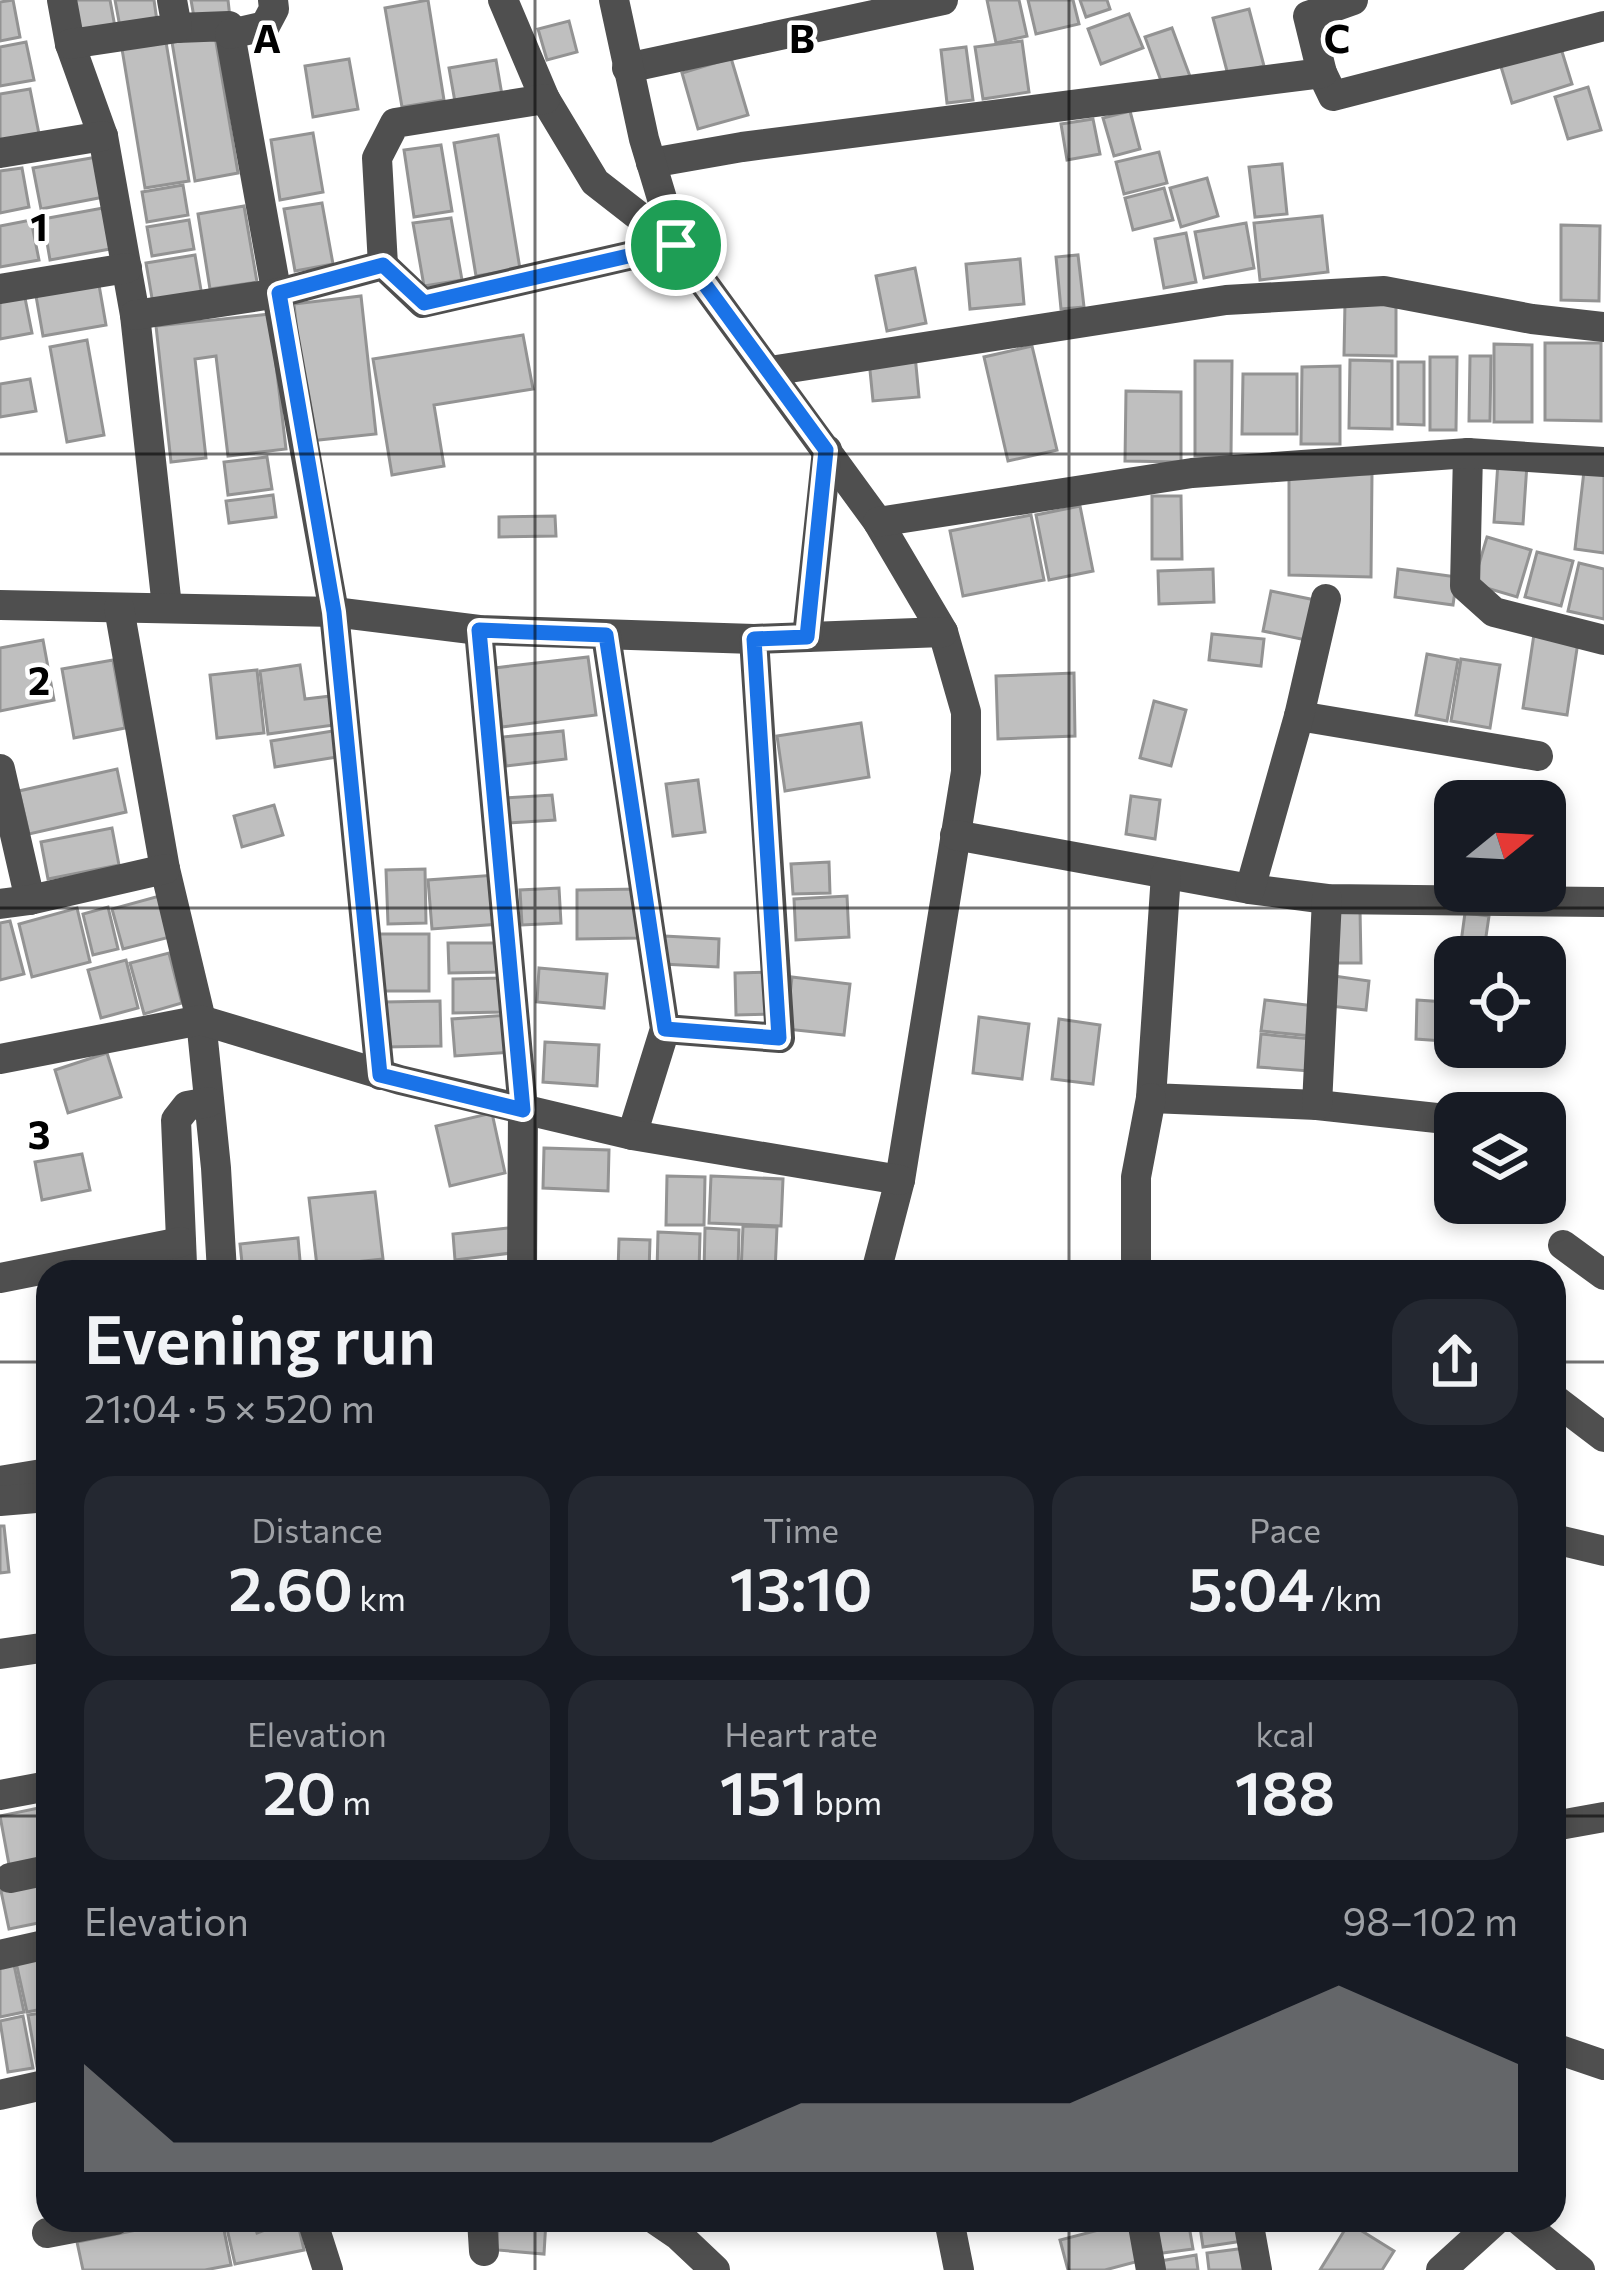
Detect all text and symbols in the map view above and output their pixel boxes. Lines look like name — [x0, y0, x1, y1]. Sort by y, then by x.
text: A — [253, 13, 281, 61]
text: B — [789, 13, 815, 61]
text: C — [1324, 13, 1350, 61]
pin — [625, 194, 727, 296]
text: 1 — [30, 201, 48, 249]
icon: arrive — [643, 212, 709, 278]
text: 2 — [28, 655, 50, 703]
north arrow — [1434, 780, 1566, 912]
map controls — [1434, 780, 1566, 1224]
button: locate — [1434, 936, 1566, 1068]
button: layers — [1434, 1092, 1566, 1224]
text: 3 — [28, 1109, 50, 1157]
text: Evening run — [84, 1297, 436, 1378]
button: share — [1392, 1299, 1518, 1425]
text: 21:04 · 5 × 520 m — [84, 1383, 375, 1431]
text: Distance — [251, 1509, 383, 1550]
text: Time — [763, 1509, 839, 1550]
text: Pace — [1249, 1509, 1321, 1550]
text: 2.60 — [228, 1550, 353, 1623]
text: 13:10 — [730, 1550, 872, 1623]
text: 5:04 — [1188, 1550, 1314, 1623]
text: km — [353, 1577, 406, 1618]
text: /km — [1314, 1577, 1382, 1618]
text: Elevation — [247, 1713, 387, 1754]
text: Heart rate — [724, 1713, 878, 1754]
text: kcal — [1255, 1713, 1315, 1754]
text: 20 — [263, 1754, 336, 1827]
text: 151 — [720, 1754, 808, 1827]
text: 188 — [1235, 1754, 1335, 1827]
text: m — [336, 1781, 371, 1822]
text: bpm — [808, 1781, 882, 1822]
text: Elevation — [84, 1896, 249, 1944]
text: 98–102 m — [1343, 1896, 1518, 1944]

